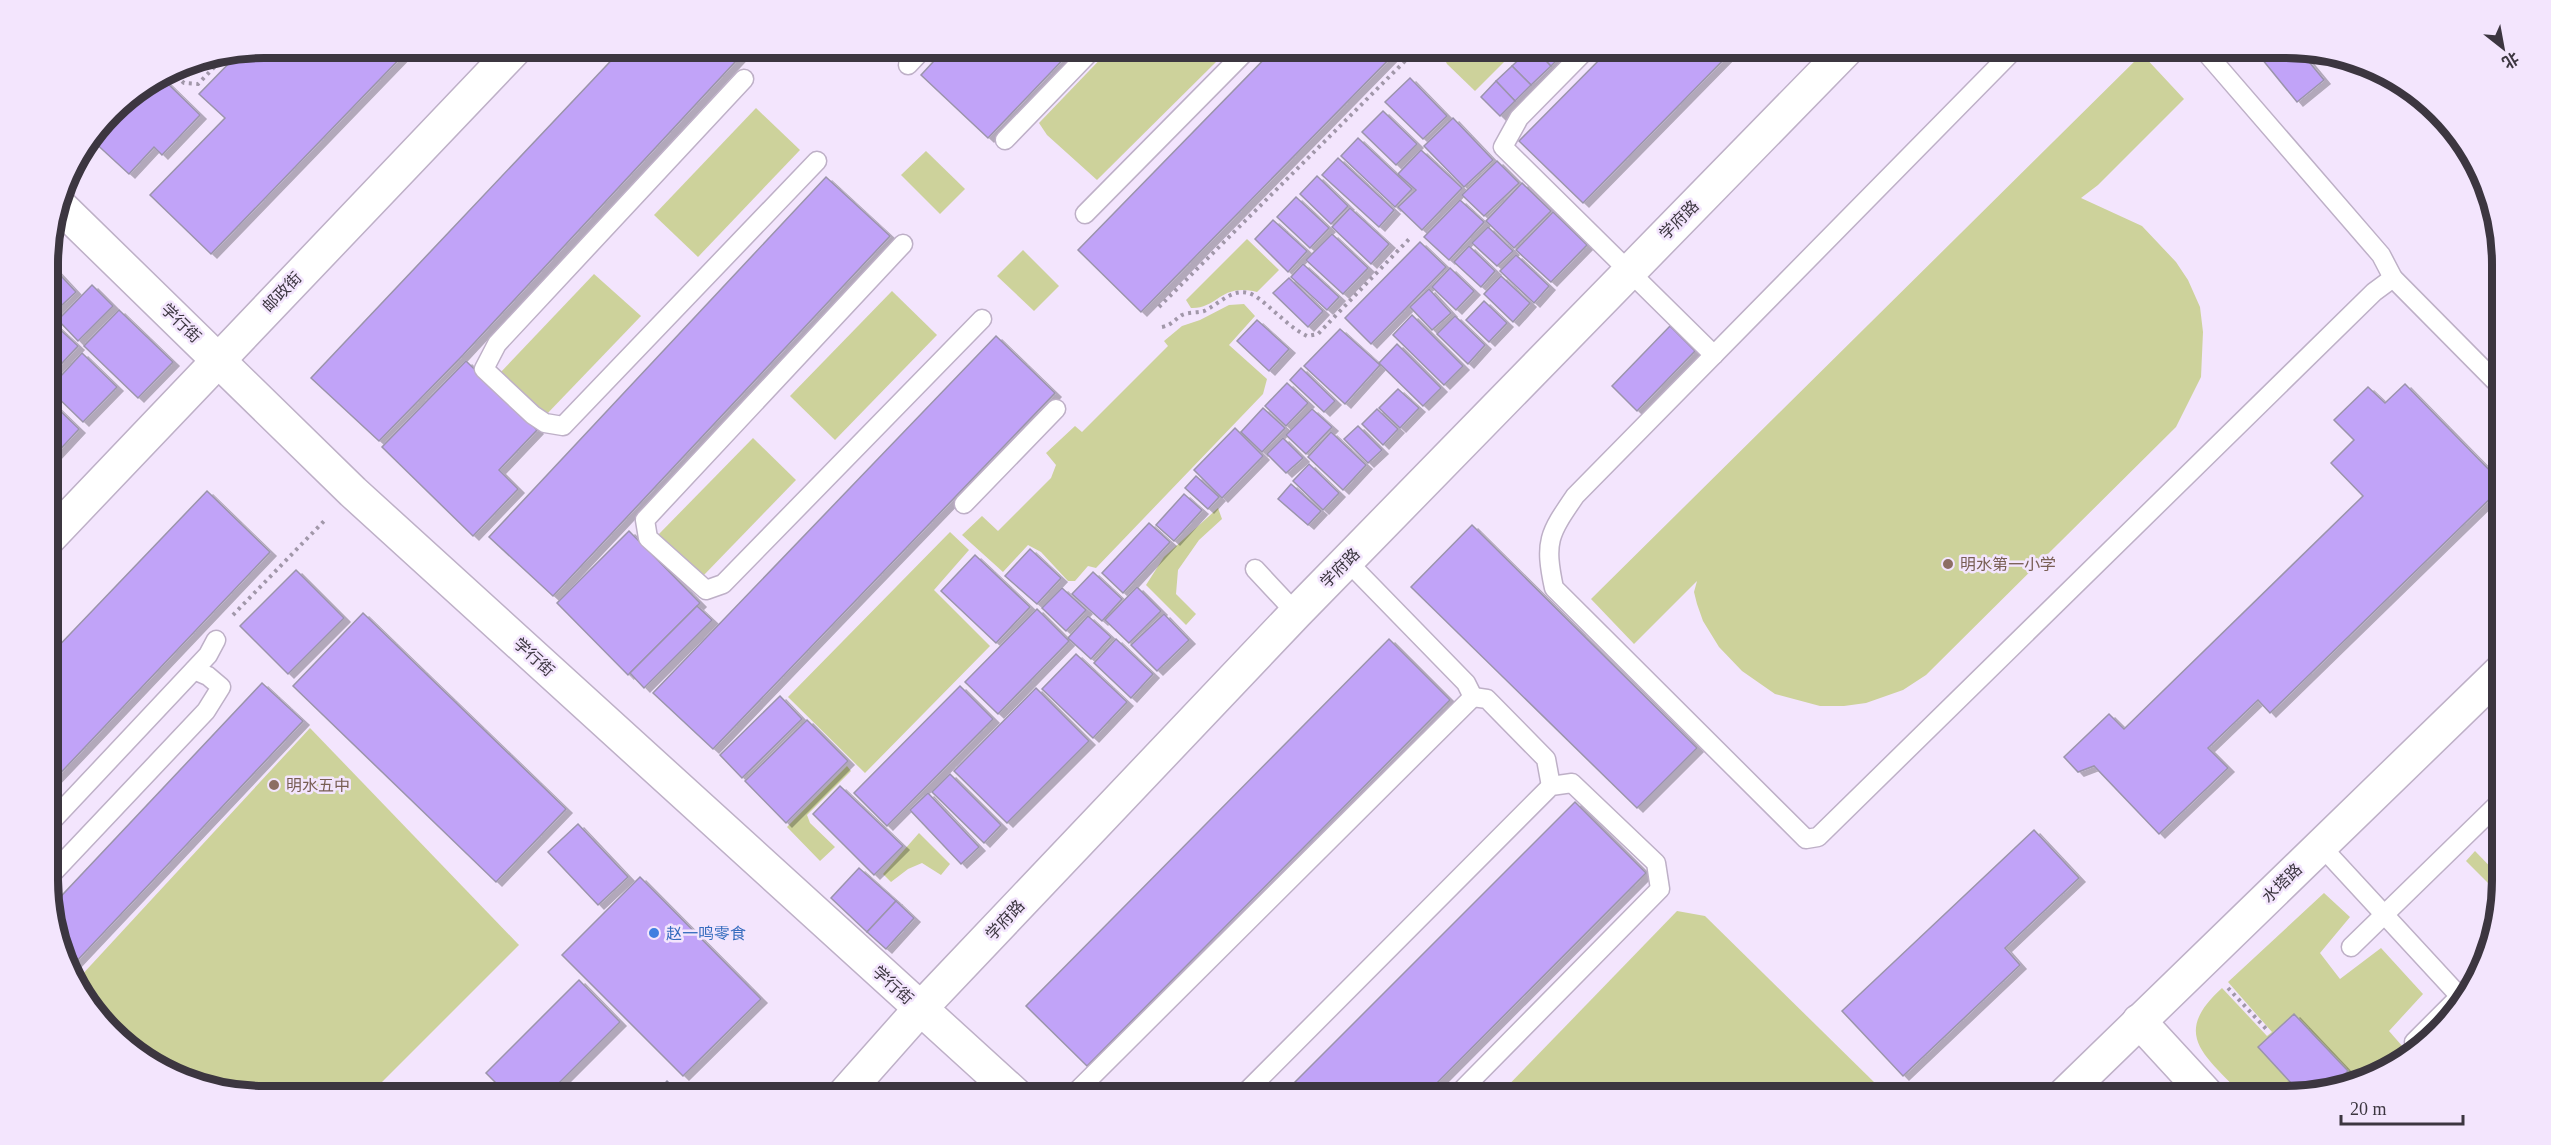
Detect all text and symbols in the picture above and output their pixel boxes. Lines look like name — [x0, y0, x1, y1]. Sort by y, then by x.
north arrow — [2473, 18, 2533, 78]
text: 北 — [2499, 49, 2522, 72]
street label: 学府路 — [1656, 197, 1702, 243]
street label: 邮政街 — [259, 269, 305, 315]
street label: 学行街 — [158, 300, 204, 346]
street label: 学府路 — [1317, 545, 1363, 591]
place label: 明水第一小学 — [1960, 556, 2056, 573]
marker: 明水第一小学 — [1941, 557, 1955, 571]
street label: 学行街 — [510, 635, 558, 679]
place label: 明水五中 — [286, 777, 350, 794]
marker: 明水五中 — [267, 778, 281, 792]
street label: 水塔路 — [2259, 860, 2305, 906]
street label: 学府路 — [982, 897, 1028, 943]
place label: 赵一鸣零食 — [666, 925, 746, 942]
marker: 赵一鸣零食 — [647, 926, 661, 940]
street label: 学行街 — [869, 963, 917, 1007]
scale bar — [2341, 1088, 2462, 1126]
text: 20 m — [2350, 1099, 2387, 1119]

